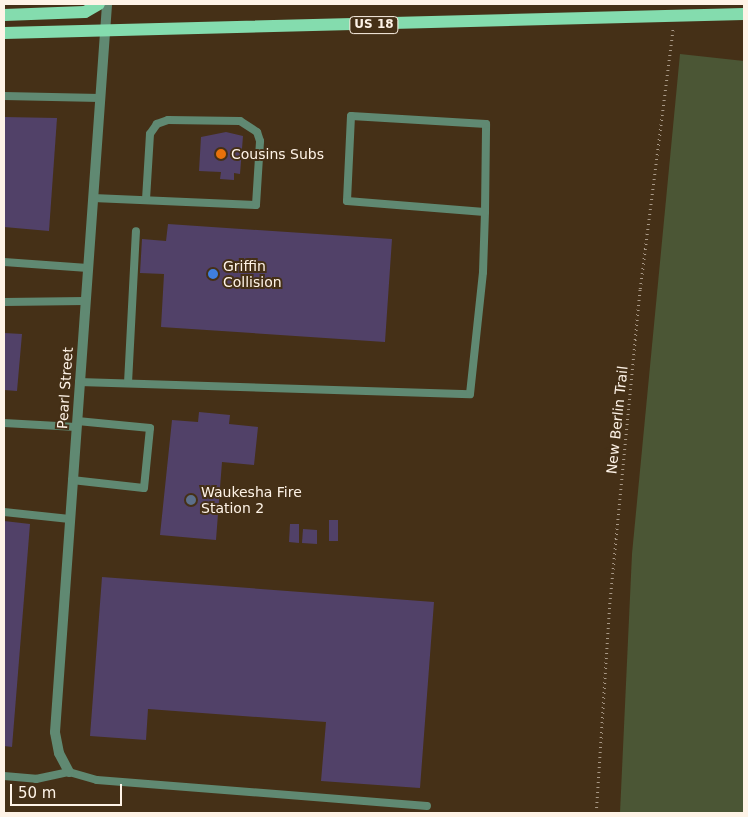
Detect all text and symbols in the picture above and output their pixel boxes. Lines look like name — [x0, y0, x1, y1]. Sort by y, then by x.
road number: US 18 — [349, 16, 399, 34]
place label: Cousins Subs — [231, 146, 324, 162]
marker: Cousins Subs — [215, 148, 227, 160]
place label: Griffin Collision — [223, 258, 282, 290]
marker: Griffin Collision — [207, 268, 219, 280]
street label: Pearl Street — [54, 347, 76, 429]
street label: New Berlin Trail — [603, 365, 631, 475]
place label: Waukesha Fire Station 2 — [201, 484, 302, 516]
marker: Waukesha Fire Station 2 — [185, 494, 197, 506]
scale bar — [12, 774, 125, 806]
text: 50 m — [18, 784, 56, 802]

